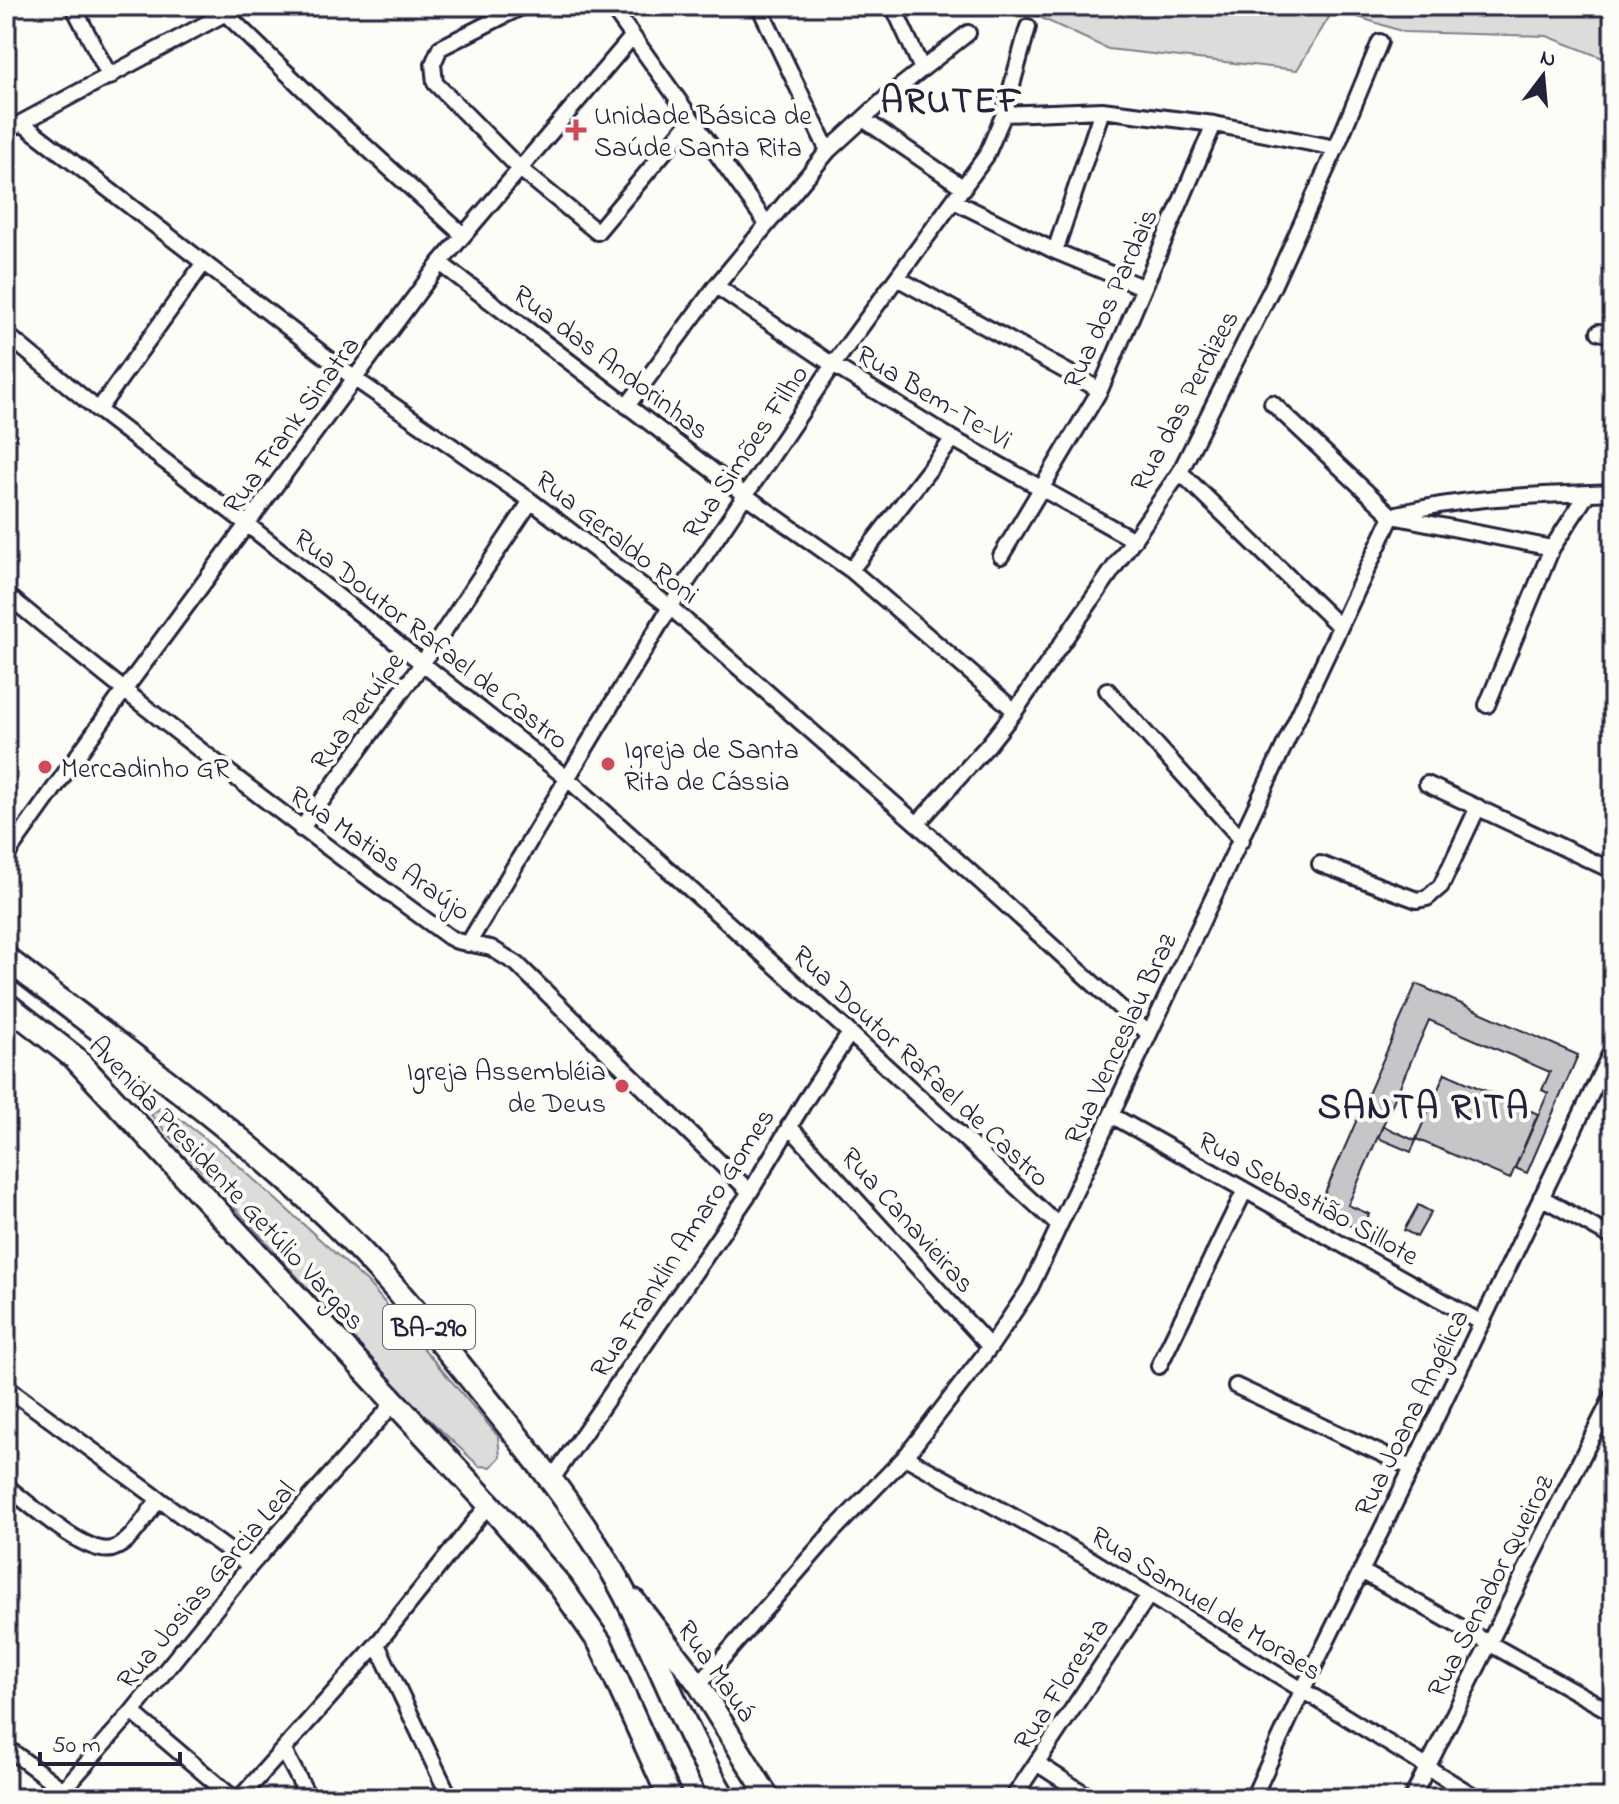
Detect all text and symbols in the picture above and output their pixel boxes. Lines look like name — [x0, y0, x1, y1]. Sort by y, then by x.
north arrow — [1503, 36, 1583, 116]
text: N — [1536, 42, 1559, 77]
district label: ARUTEF — [881, 77, 1023, 130]
place label: Unidade Básica de Saúde Santa Rita — [594, 97, 812, 170]
marker: Unidade Básica de Saúde Santa Rita — [565, 119, 587, 141]
street label: Rua dos Pardais — [1054, 203, 1170, 396]
street label: Rua das Andorinhas — [503, 276, 717, 452]
street label: Rua das Perdizes — [1121, 303, 1251, 500]
street label: Rua Frank Sinatra — [214, 328, 372, 524]
street label: Rua Bem-Te-Vi — [847, 336, 1019, 462]
street label: Rua Simões Filho — [673, 358, 820, 548]
street label: Rua Geraldo Roni — [525, 462, 707, 616]
street label: Rua Doutor Rafael de Castro — [283, 520, 576, 762]
street label: Rua Peruípe — [302, 644, 416, 780]
place label: Igreja de Santa Rita de Cássia — [624, 731, 799, 804]
place label: Mercadinho GR — [61, 750, 230, 791]
marker: Igreja de Santa Rita de Cássia — [599, 755, 617, 773]
marker: Mercadinho GR — [36, 758, 54, 776]
street label: Rua Matias Araújo — [280, 777, 478, 933]
street label: Rua Venceslau Braz — [1055, 927, 1189, 1152]
street label: Rua Doutor Rafael de Castro — [781, 937, 1058, 1198]
street label: Avenida Presidente Getúlio Vargas — [77, 1028, 373, 1341]
place label: Igreja Assembléia de Deus — [406, 1053, 606, 1126]
marker: Igreja Assembléia de Deus — [613, 1077, 631, 1095]
district label: SANTA RITA — [1318, 1083, 1530, 1136]
street label: Rua Franklin Amaro Gomes — [581, 1101, 787, 1387]
street label: Rua Sebastião Sillote — [1189, 1122, 1426, 1278]
street label: Rua Canavieiras — [829, 1139, 983, 1304]
street label: Rua Joana Angélica — [1345, 1303, 1481, 1524]
road number: BA-290 — [383, 1305, 475, 1349]
street label: Rua Senador Queiroz — [1418, 1468, 1566, 1705]
street label: Rua Josias Garcia Leal — [108, 1473, 307, 1699]
street label: Rua Samuel de Moraes — [1081, 1517, 1329, 1693]
street label: Rua Floresta — [1005, 1610, 1121, 1759]
street label: Rua Mauá — [665, 1613, 765, 1731]
scale bar — [40, 1716, 180, 1766]
text: 50 m — [52, 1729, 101, 1764]

